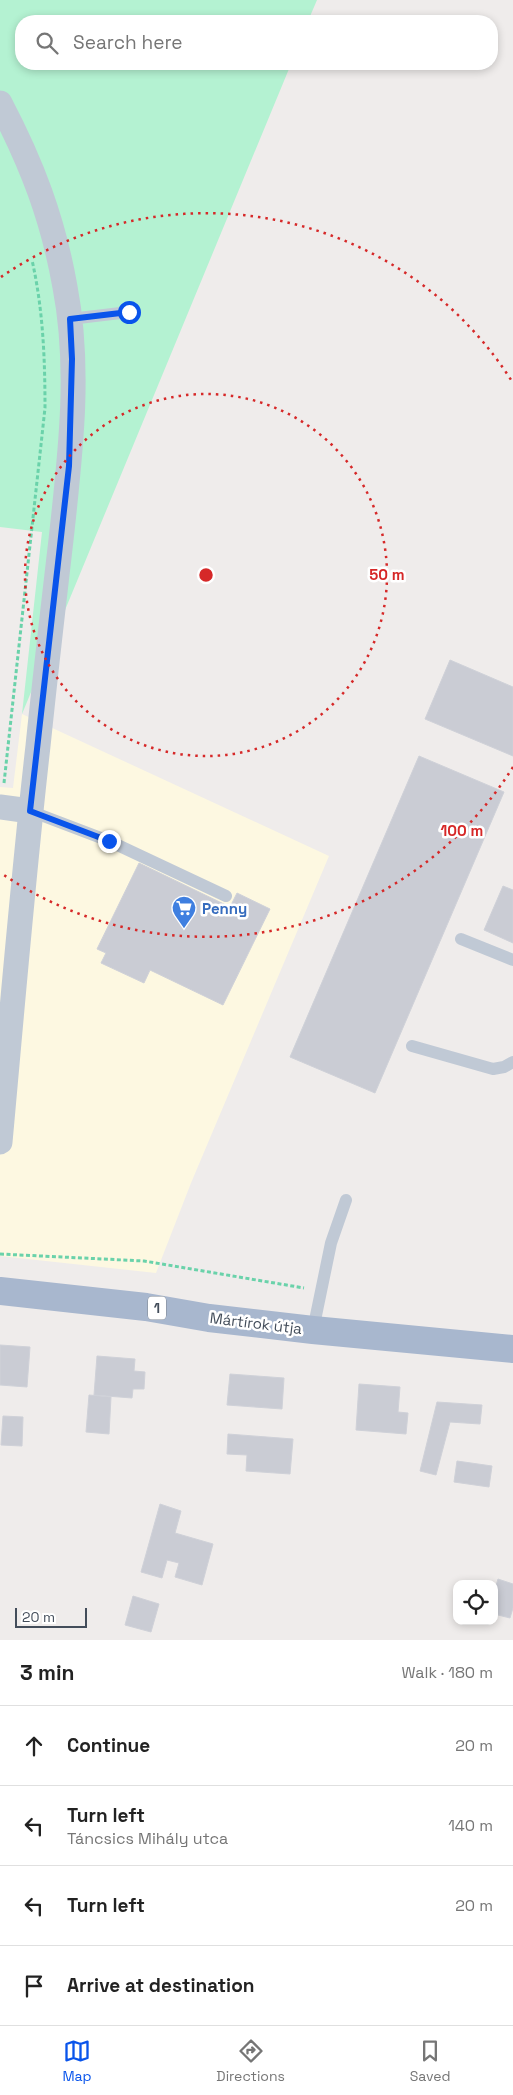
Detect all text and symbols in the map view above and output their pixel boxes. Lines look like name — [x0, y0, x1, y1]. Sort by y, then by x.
search box — [15, 15, 498, 70]
icon: search — [33, 29, 61, 57]
text: Search here — [73, 30, 183, 55]
route start — [118, 301, 141, 324]
text: 50 m — [369, 565, 405, 584]
centre of rings — [197, 566, 215, 584]
text: 100 m — [441, 821, 483, 840]
route end — [98, 830, 121, 853]
supermarket icon: Penny — [171, 895, 197, 929]
place label: Penny — [202, 899, 247, 918]
road number: 1 — [148, 1296, 166, 1320]
street label: Mártírok útja — [209, 1308, 304, 1338]
map controls — [453, 1580, 498, 1625]
button: locate — [453, 1580, 498, 1625]
scale bar — [15, 1605, 88, 1628]
text: 20 m — [22, 1608, 55, 1626]
text: 3 min — [20, 1659, 75, 1686]
text: Walk · 180 m — [401, 1662, 493, 1683]
icon: ahead — [20, 1732, 48, 1760]
text: Continue — [67, 1733, 150, 1758]
text: 20 m — [455, 1735, 493, 1756]
text: Turn left — [67, 1803, 145, 1828]
icon: left — [20, 1812, 48, 1840]
text: 140 m — [448, 1815, 493, 1836]
text: Táncsics Mihály utca — [67, 1828, 228, 1849]
icon: left — [20, 1892, 48, 1920]
text: Turn left — [67, 1893, 145, 1918]
text: 20 m — [455, 1895, 493, 1916]
icon: arrive — [20, 1972, 48, 2000]
text: Arrive at destination — [67, 1973, 255, 1998]
tab: Map — [62, 2037, 92, 2085]
tab: Directions — [216, 2037, 285, 2085]
tab: Saved — [410, 2037, 451, 2085]

